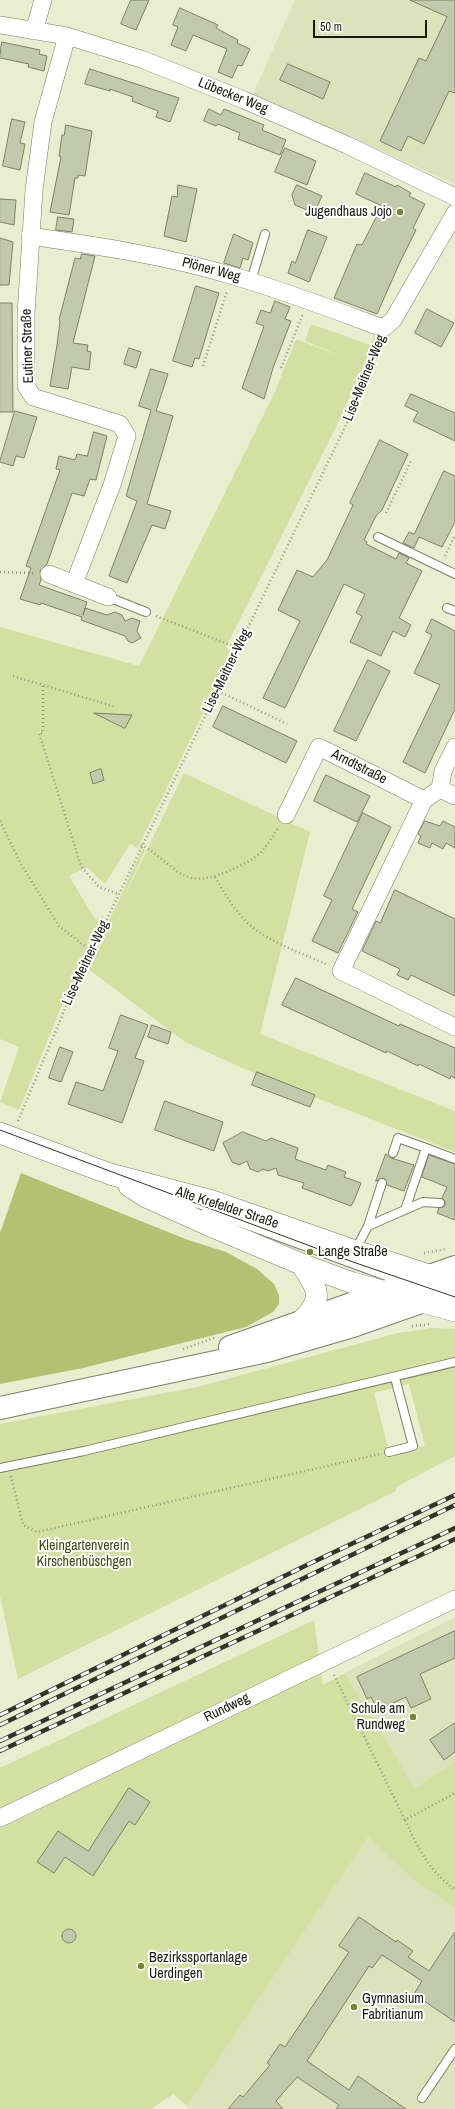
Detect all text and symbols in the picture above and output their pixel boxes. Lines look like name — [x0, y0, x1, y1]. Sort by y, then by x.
scale bar — [315, 12, 429, 38]
text: 50 m — [320, 19, 342, 35]
street label: Lübecker Weg — [196, 74, 270, 118]
place label: Jugendhaus Jojo — [305, 204, 392, 220]
marker: Jugendhaus Jojo — [395, 207, 405, 217]
street label: Plöner Weg — [180, 254, 242, 286]
street label: Eutiner Straße — [18, 308, 38, 384]
street label: Lise-Meitner-Weg — [340, 332, 390, 424]
street label: Lise-Meitner-Weg — [199, 626, 255, 716]
street label: Arndtstraße — [328, 746, 390, 788]
street label: Lise-Meitner-Weg — [59, 918, 113, 1008]
street label: Alte Krefelder Straße — [173, 1183, 281, 1233]
place label: Lange Straße — [318, 1244, 388, 1260]
marker: Lange Straße — [305, 1247, 315, 1257]
park label: Kleingartenverein Kirschenbüschgen — [36, 1538, 132, 1570]
street label: Rundweg — [202, 1690, 252, 1726]
place label: Schule am Rundweg — [351, 1701, 405, 1734]
marker: Schule am Rundweg — [408, 1712, 418, 1722]
place label: Bezirkssportanlage Uerdingen — [149, 1950, 247, 1982]
marker: Bezirkssportanlage Uerdingen — [136, 1961, 146, 1971]
place label: Gymnasium Fabritianum — [362, 1991, 424, 2024]
marker: Gymnasium Fabritianum — [349, 2002, 359, 2012]

